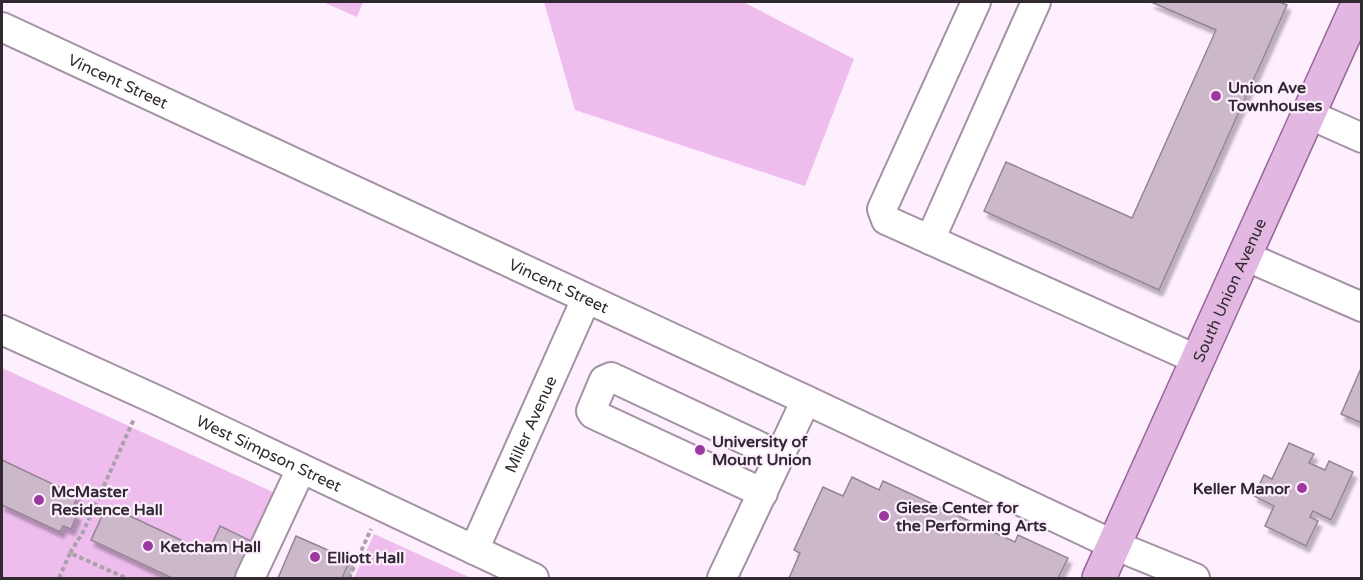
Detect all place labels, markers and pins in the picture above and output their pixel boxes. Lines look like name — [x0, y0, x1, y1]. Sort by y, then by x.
place label: Union Ave Townhouses — [1227, 78, 1323, 116]
marker: Union Ave Townhouses — [1209, 89, 1223, 103]
place label: University of Mount Union — [712, 432, 812, 470]
marker: University of Mount Union — [693, 443, 707, 457]
place label: Keller Manor — [1193, 479, 1291, 499]
marker: Keller Manor — [1295, 481, 1309, 495]
place label: McMaster Residence Hall — [51, 482, 163, 520]
marker: McMaster Residence Hall — [32, 493, 46, 507]
place label: Giese Center for the Performing Arts — [895, 498, 1047, 536]
marker: Giese Center for the Performing Arts — [877, 509, 891, 523]
place label: Ketcham Hall — [160, 537, 261, 557]
marker: Ketcham Hall — [141, 539, 155, 553]
place label: Elliott Hall — [327, 548, 404, 568]
marker: Elliott Hall — [308, 550, 322, 564]

